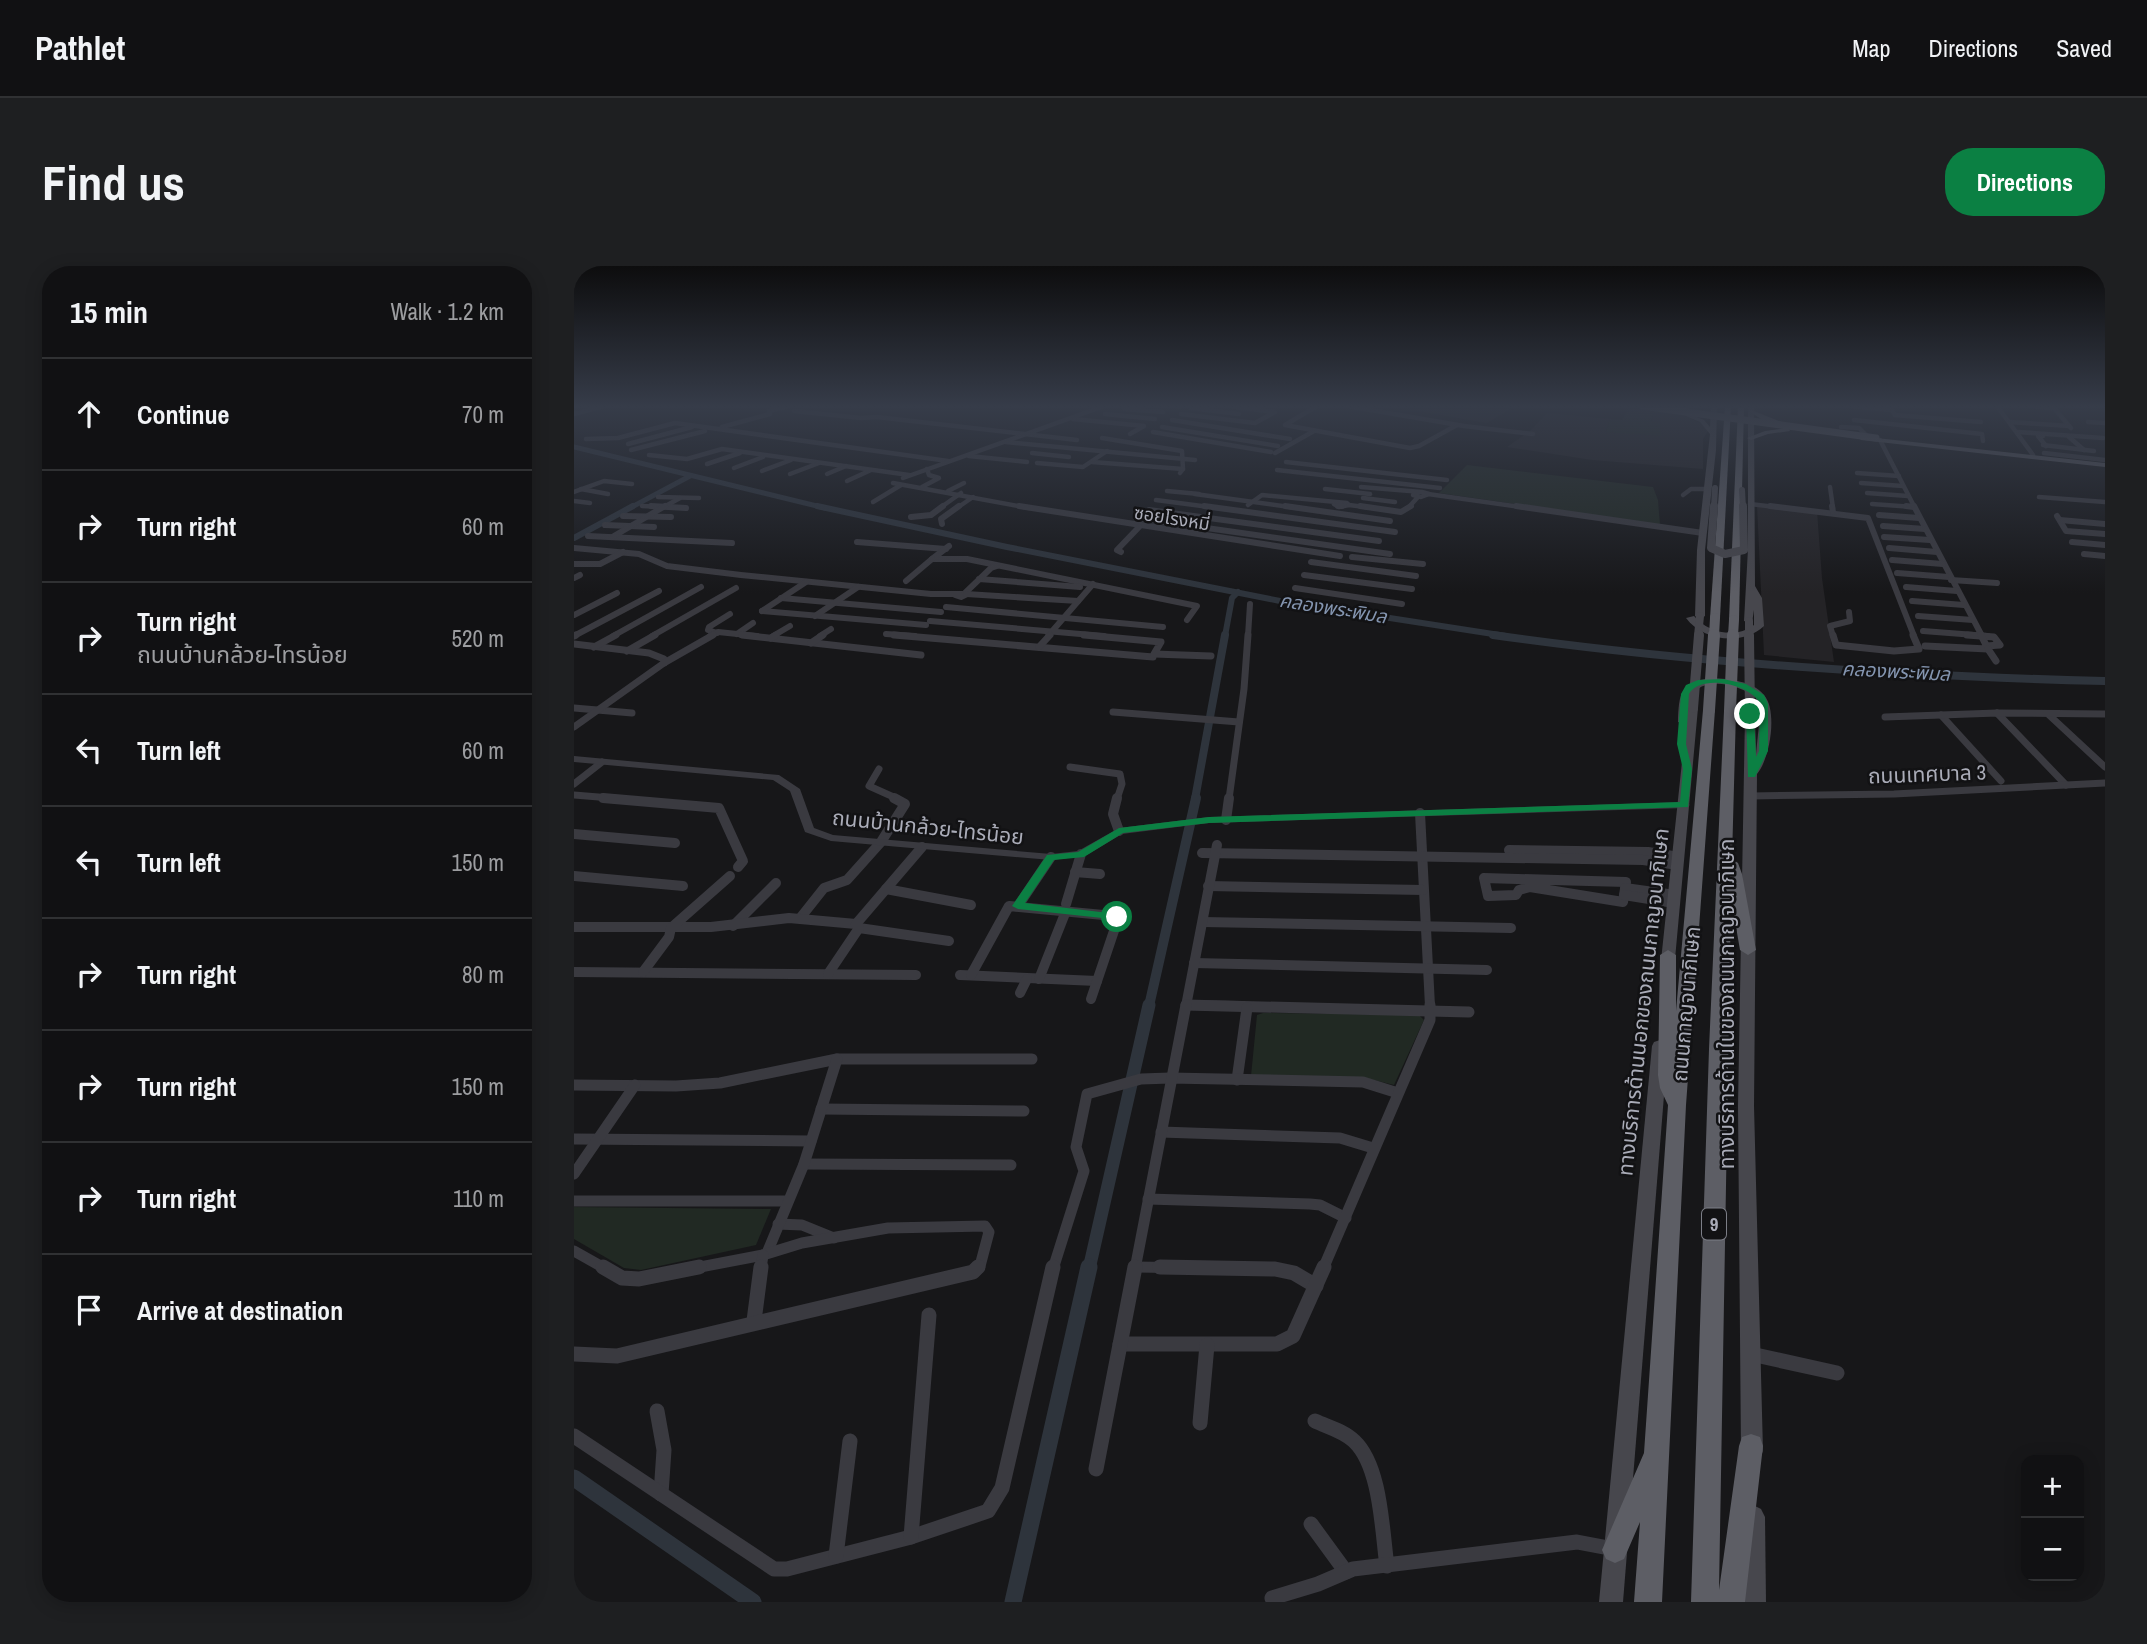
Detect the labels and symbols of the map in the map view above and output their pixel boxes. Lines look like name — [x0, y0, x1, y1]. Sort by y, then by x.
street label: ซอยโรงหมี่ — [1132, 500, 1212, 536]
water label: คลองพระพิมล — [1278, 587, 1390, 629]
water label: คลองพระพิมล — [1841, 655, 1952, 687]
route end — [1734, 698, 1765, 729]
street label: ถนนเทศบาล 3 — [1867, 757, 1987, 791]
street label: ถนนบ้านกล้วย-ไทรน้อย — [831, 803, 1025, 851]
street label: ทางบริการด้านนอกของถนนกาญจนาภิเษก — [1610, 827, 1676, 1177]
street label: ทางบริการด้านในของถนนกาญจนาภิเษก — [1712, 839, 1741, 1169]
route start — [1101, 901, 1132, 932]
street label: ถนนกาญจนาภิเษก — [1665, 925, 1707, 1083]
road number: 9 — [1702, 1208, 1726, 1240]

